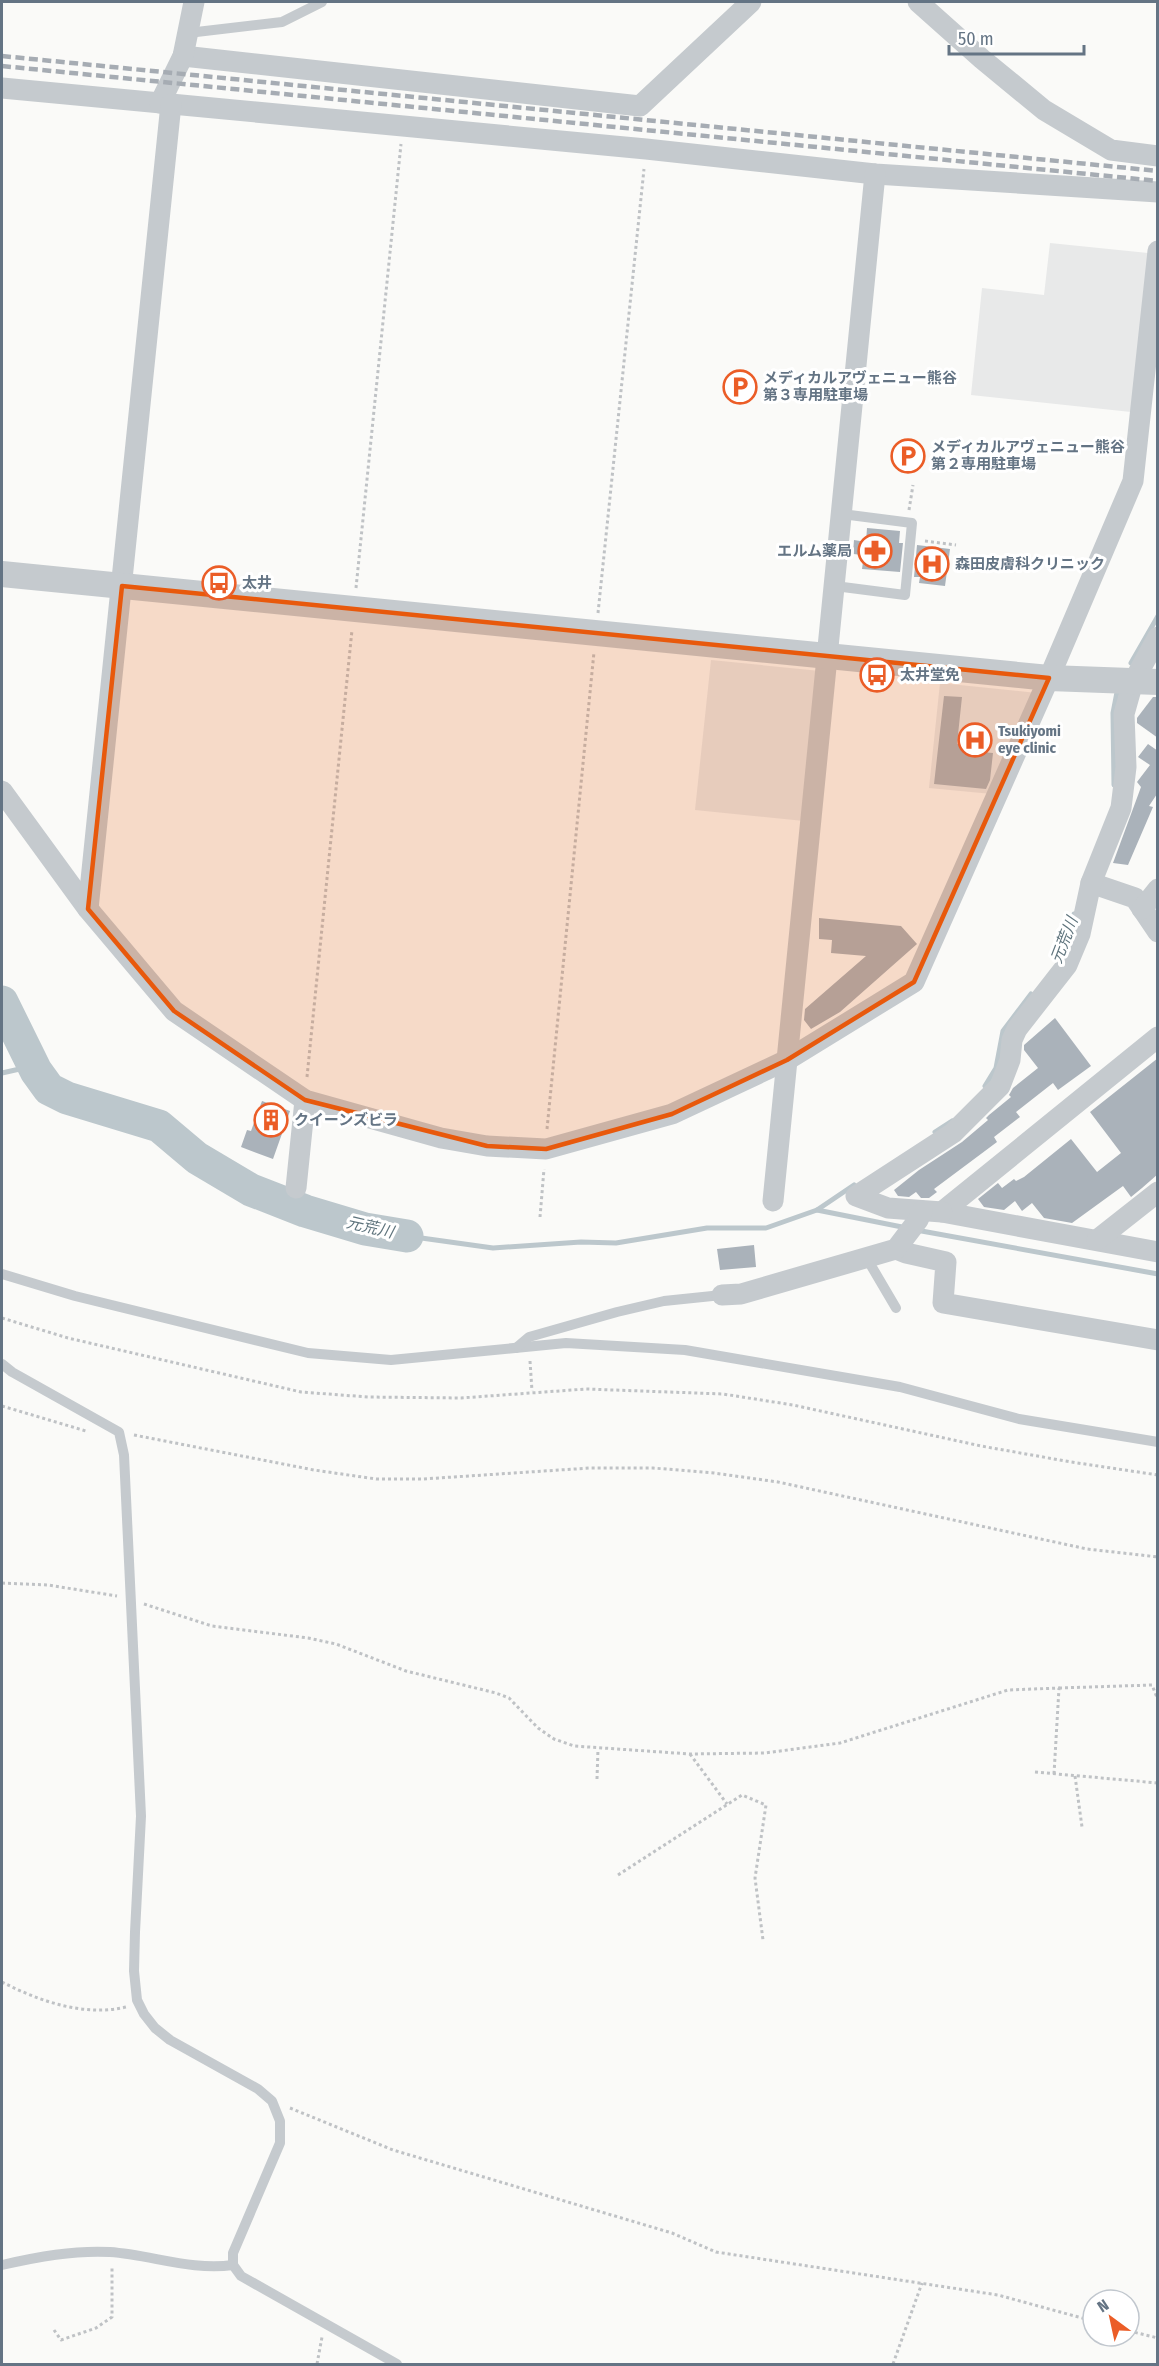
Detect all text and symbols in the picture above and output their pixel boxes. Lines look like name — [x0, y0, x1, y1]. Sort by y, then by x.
scale bar — [949, 18, 1084, 56]
text: 50 m — [958, 28, 994, 50]
parking icon: メディカルアヴェニュー熊谷 第３専用駐車場 — [722, 369, 758, 405]
place label: メディカルアヴェニュー熊谷 第３専用駐車場 — [763, 369, 957, 404]
parking icon: メディカルアヴェニュー熊谷 第２専用駐車場 — [890, 438, 926, 474]
place label: メディカルアヴェニュー熊谷 第２専用駐車場 — [931, 438, 1125, 473]
pharmacy icon: エルム薬局 — [857, 533, 893, 569]
place label: エルム薬局 — [777, 542, 852, 560]
hospital icon: 森田皮膚科クリニック — [914, 546, 950, 582]
place label: 森田皮膚科クリニック — [955, 555, 1105, 573]
bus stop icon: 太井 — [201, 565, 237, 601]
place label: 太井 — [242, 574, 272, 592]
bus stop icon: 太井堂免 — [859, 657, 895, 693]
place label: 太井堂免 — [900, 666, 960, 684]
hospital icon: Tsukiyomi eye clinic — [957, 722, 993, 758]
place label: Tsukiyomi eye clinic — [998, 722, 1061, 757]
water label: 元荒川 — [1047, 912, 1082, 966]
building icon: クイーンズビラ — [253, 1102, 289, 1138]
place label: クイーンズビラ — [294, 1111, 398, 1129]
water label: 元荒川 — [344, 1212, 397, 1242]
north arrow — [1081, 2288, 1141, 2348]
text: N — [1094, 2295, 1112, 2316]

